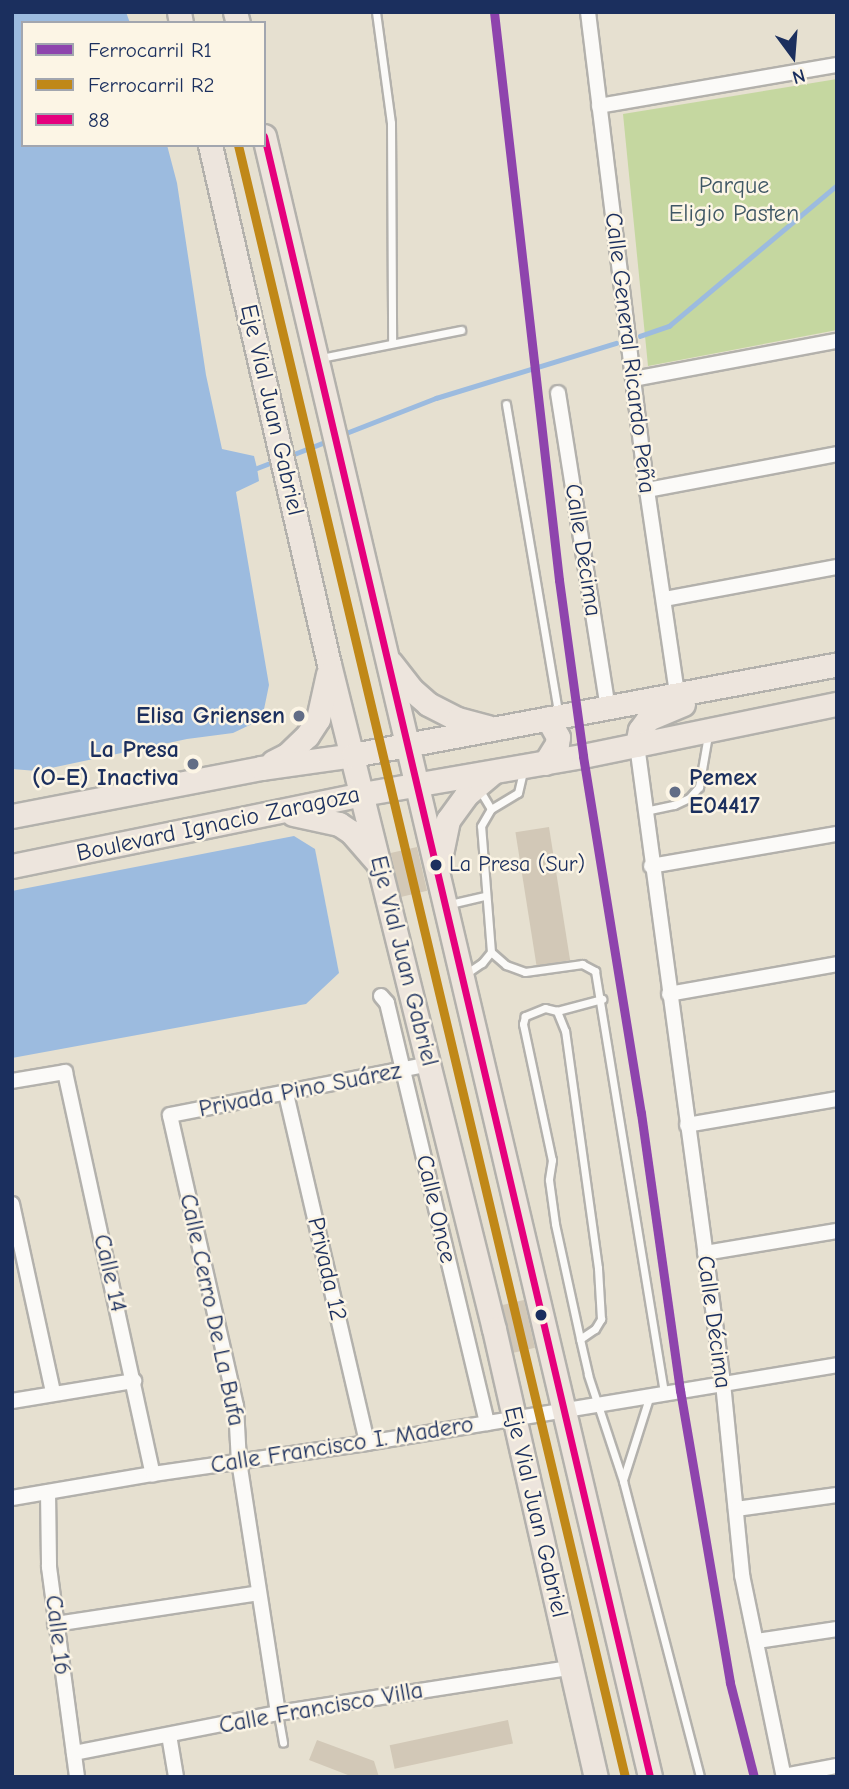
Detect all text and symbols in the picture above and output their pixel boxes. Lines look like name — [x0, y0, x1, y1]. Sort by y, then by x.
legend — [21, 21, 266, 147]
north arrow — [758, 21, 828, 91]
text: Ferrocarril R1 — [88, 38, 212, 62]
text: N — [790, 64, 808, 88]
text: Ferrocarril R2 — [88, 73, 214, 97]
text: 88 — [88, 108, 110, 132]
park label: Parque Eligio Pasten — [669, 172, 799, 228]
street label: Calle General Ricardo Peña — [598, 211, 662, 495]
street label: Eje Vial Juan Gabriel — [234, 302, 310, 518]
street label: Calle Décima — [558, 482, 608, 618]
place label: Elisa Griensen — [136, 702, 285, 730]
marker: Elisa Griensen — [291, 708, 307, 724]
place label: La Presa (O-E) Inactiva — [32, 736, 179, 792]
marker: La Presa (O-E) Inactiva — [185, 756, 201, 772]
place label: Pemex E04417 — [689, 764, 760, 820]
street label: Boulevard Ignacio Zaragoza — [74, 780, 362, 868]
marker: Pemex E04417 — [667, 784, 683, 800]
place label: La Presa (Sur) — [449, 852, 585, 878]
street label: Eje Vial Juan Gabriel — [364, 853, 444, 1069]
marker: La Presa (Sur) — [429, 858, 443, 872]
street label: Privada Pino Suárez — [196, 1056, 404, 1124]
street label: Calle Once — [410, 1152, 462, 1266]
street label: Calle Cerro De La Bufa — [173, 1191, 251, 1429]
street label: Privada 12 — [301, 1214, 353, 1324]
street label: Calle 14 — [87, 1231, 133, 1315]
street label: Calle Décima — [690, 1254, 738, 1390]
unlabelled marker — [534, 1308, 548, 1322]
street label: Eje Vial Juan Gabriel — [498, 1404, 574, 1620]
street label: Calle Francisco I. Madero — [209, 1410, 475, 1480]
street label: Calle 16 — [39, 1593, 77, 1677]
street label: Calle Francisco Villa — [217, 1676, 425, 1740]

